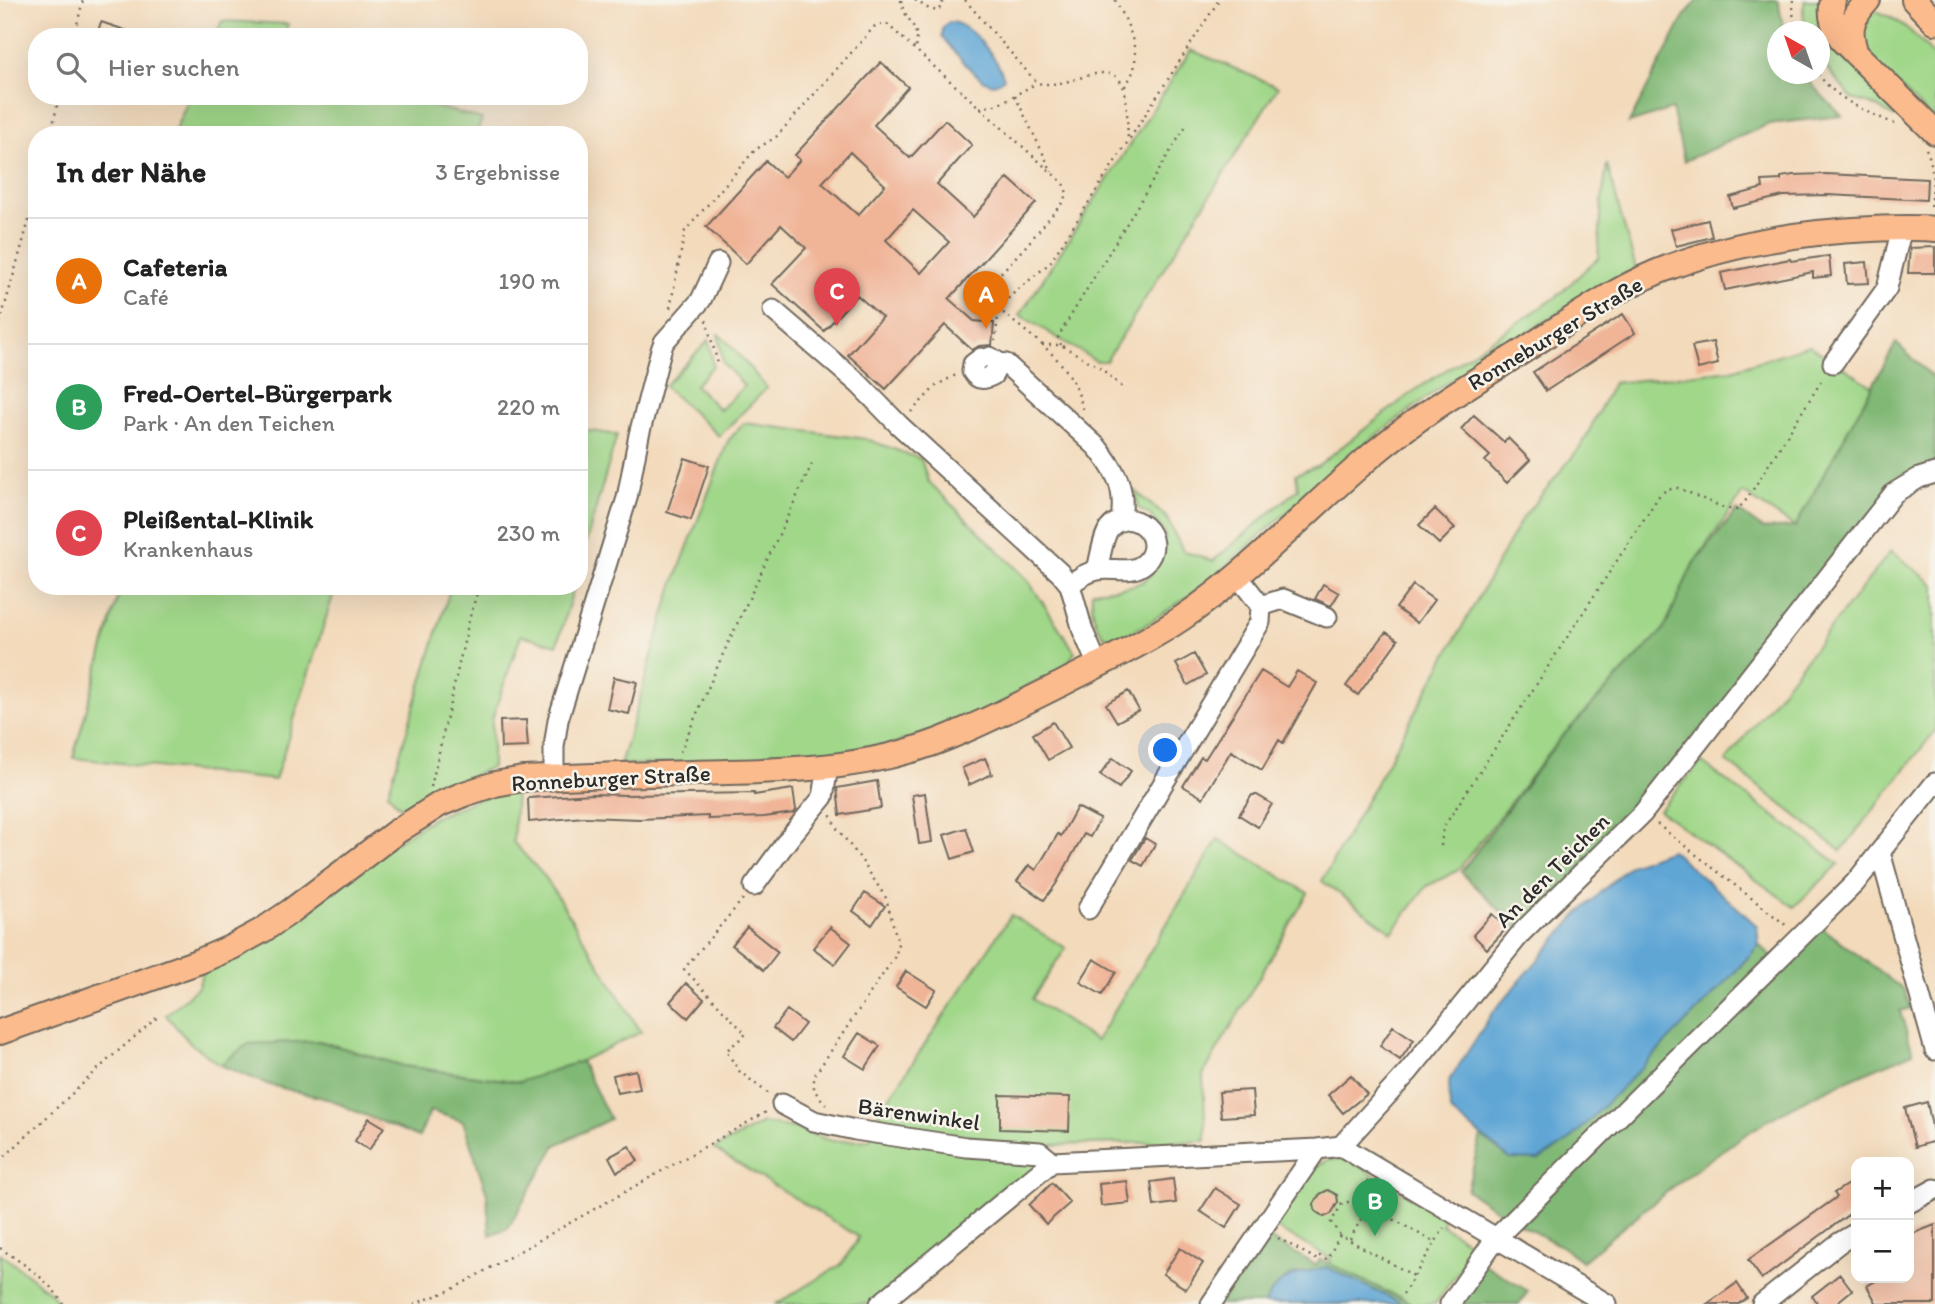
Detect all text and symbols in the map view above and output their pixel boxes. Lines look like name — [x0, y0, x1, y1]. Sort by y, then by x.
north arrow — [1767, 21, 1830, 84]
search box — [28, 28, 588, 105]
icon: search — [52, 48, 90, 86]
text: Hier suchen — [108, 51, 240, 83]
text: In der Nähe — [56, 153, 206, 190]
text: 3 Ergebnisse — [435, 158, 560, 186]
text: Cafeteria — [123, 251, 227, 283]
text: A — [72, 267, 86, 295]
text: 190 m — [499, 267, 560, 295]
pin: C — [814, 268, 860, 326]
street label: Ronneburger Straße — [1462, 270, 1648, 396]
pin: A — [963, 271, 1009, 329]
text: Café — [123, 283, 169, 311]
text: Fred-Oertel-Bürgerpark — [123, 377, 392, 409]
text: B — [72, 393, 86, 421]
text: 220 m — [497, 393, 560, 421]
text: Park · An den Teichen — [123, 409, 335, 437]
text: Pleißental-Klinik — [123, 503, 313, 535]
text: C — [72, 519, 86, 547]
text: 230 m — [497, 519, 560, 547]
text: Krankenhaus — [123, 535, 253, 563]
your location — [1148, 733, 1182, 767]
street label: Ronneburger Straße — [511, 759, 711, 797]
street label: An den Teichen — [1489, 807, 1615, 933]
street label: Bärenwinkel — [856, 1092, 982, 1136]
map controls — [1851, 1157, 1914, 1283]
button: + — [1851, 1157, 1914, 1220]
pin: B — [1352, 1178, 1398, 1236]
button: − — [1851, 1220, 1914, 1283]

